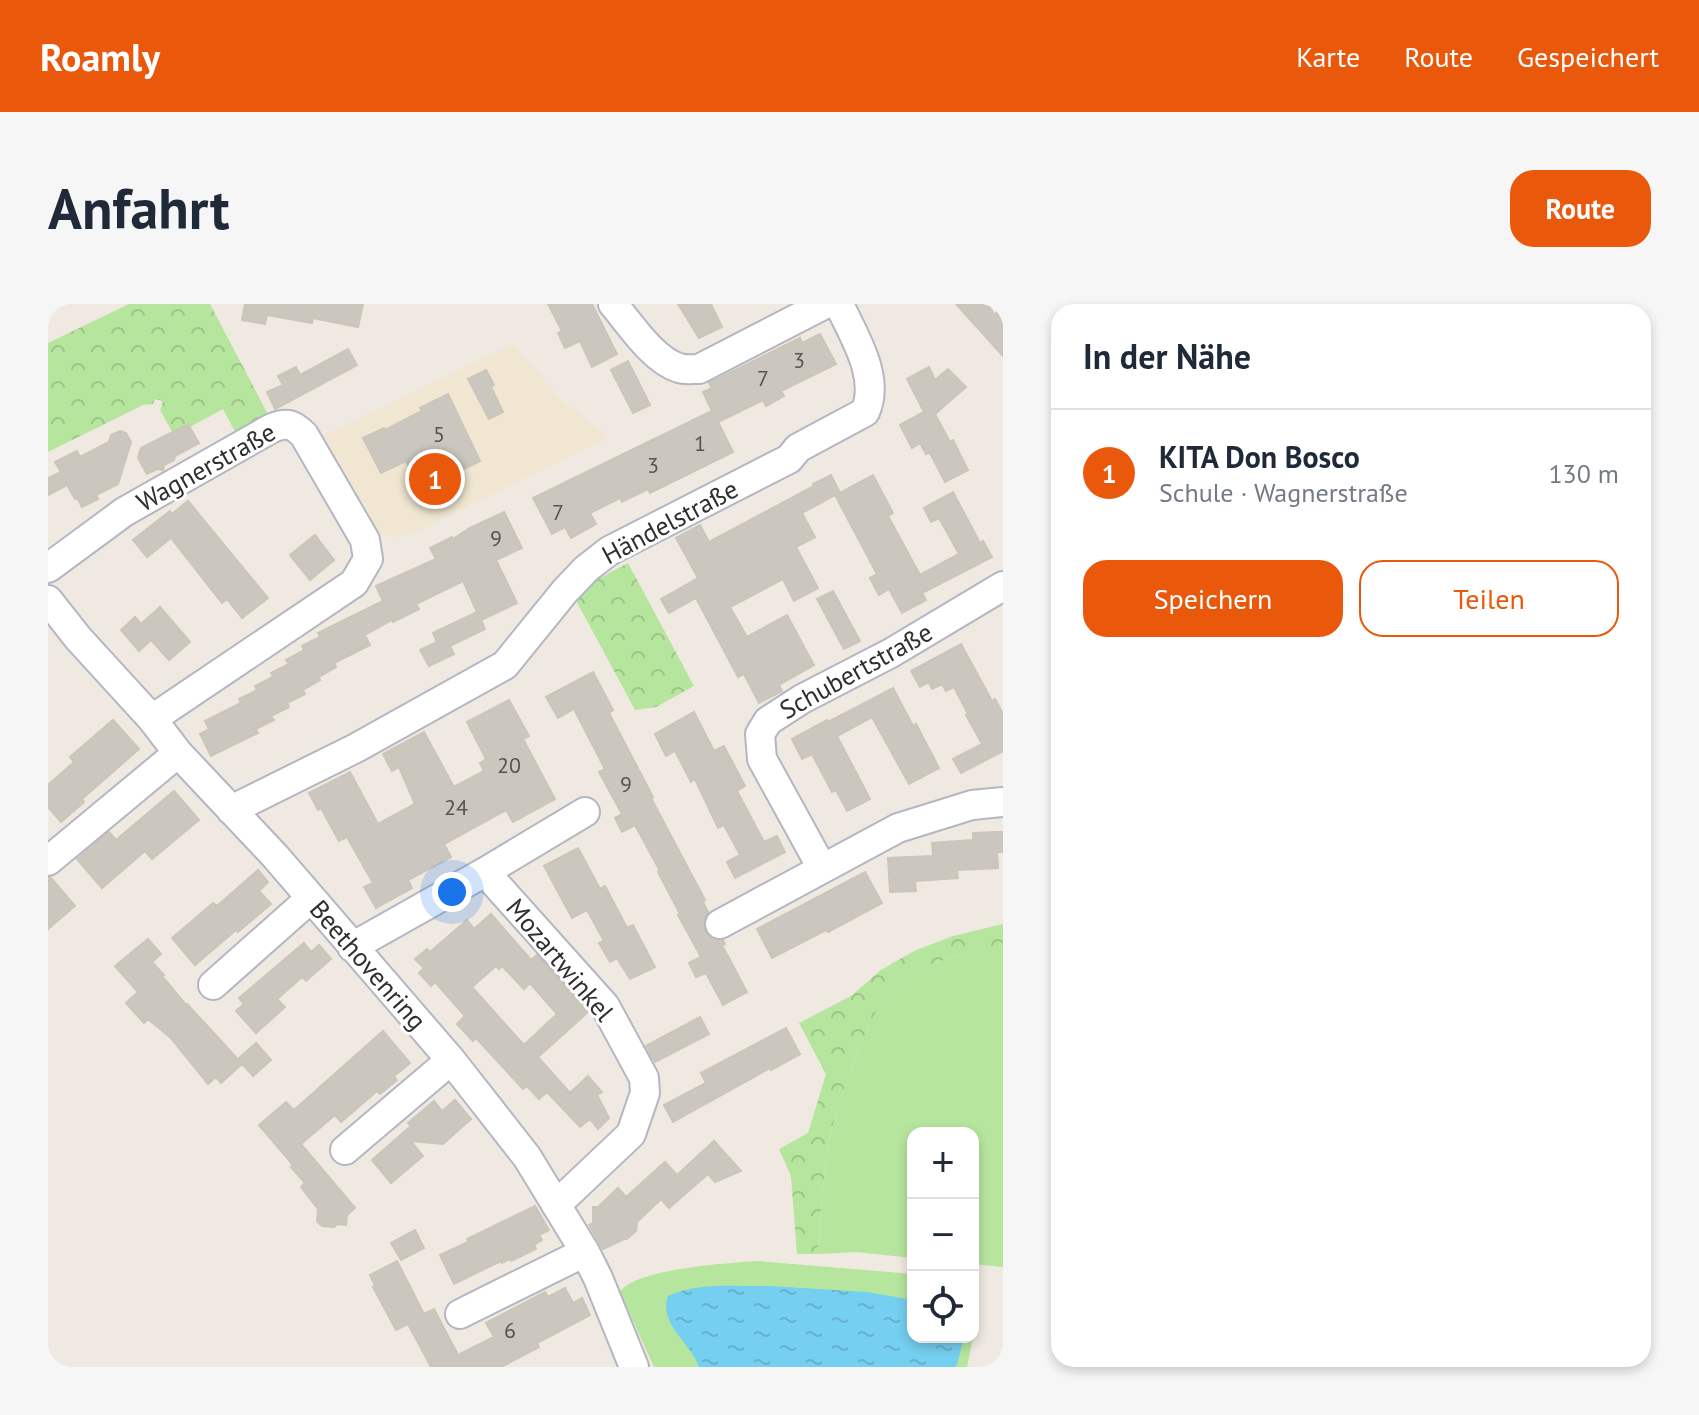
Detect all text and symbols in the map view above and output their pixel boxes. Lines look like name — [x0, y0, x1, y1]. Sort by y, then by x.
text: Roamly — [40, 32, 160, 81]
text: Karte — [1296, 38, 1360, 75]
text: Route — [1404, 38, 1473, 75]
text: Gespeichert — [1517, 38, 1659, 75]
button: Route — [1510, 170, 1651, 247]
text: Anfahrt — [48, 172, 230, 244]
text: In der Nähe — [1083, 334, 1251, 378]
house number: 3 — [793, 346, 805, 374]
house number: 7 — [757, 364, 769, 392]
street label: Wagnerstraße — [131, 415, 281, 518]
house number: 5 — [433, 420, 445, 448]
house number: 1 — [694, 429, 706, 457]
text: KITA Don Bosco — [1159, 437, 1360, 476]
pin: 1 — [409, 449, 461, 509]
house number: 3 — [647, 451, 659, 479]
text: 1 — [1102, 457, 1116, 490]
text: 130 m — [1548, 457, 1619, 490]
street label: Händelstraße — [596, 472, 744, 571]
text: Schule · Wagnerstraße — [1159, 476, 1408, 509]
house number: 7 — [552, 498, 564, 526]
house number: 9 — [490, 524, 502, 552]
button: Speichern — [1083, 560, 1343, 637]
button: Teilen — [1359, 560, 1619, 637]
street label: Schubertstraße — [774, 615, 938, 726]
house number: 20 — [497, 751, 521, 779]
house number: 9 — [620, 770, 632, 798]
house number: 24 — [444, 793, 468, 821]
your location — [432, 872, 472, 912]
street label: Mozartwinkel — [499, 892, 622, 1028]
street label: Beethovenring — [303, 893, 434, 1036]
map controls — [907, 1127, 979, 1343]
button: + — [907, 1127, 979, 1199]
button: − — [907, 1199, 979, 1271]
button: locate — [907, 1271, 979, 1343]
house number: 6 — [504, 1316, 516, 1344]

